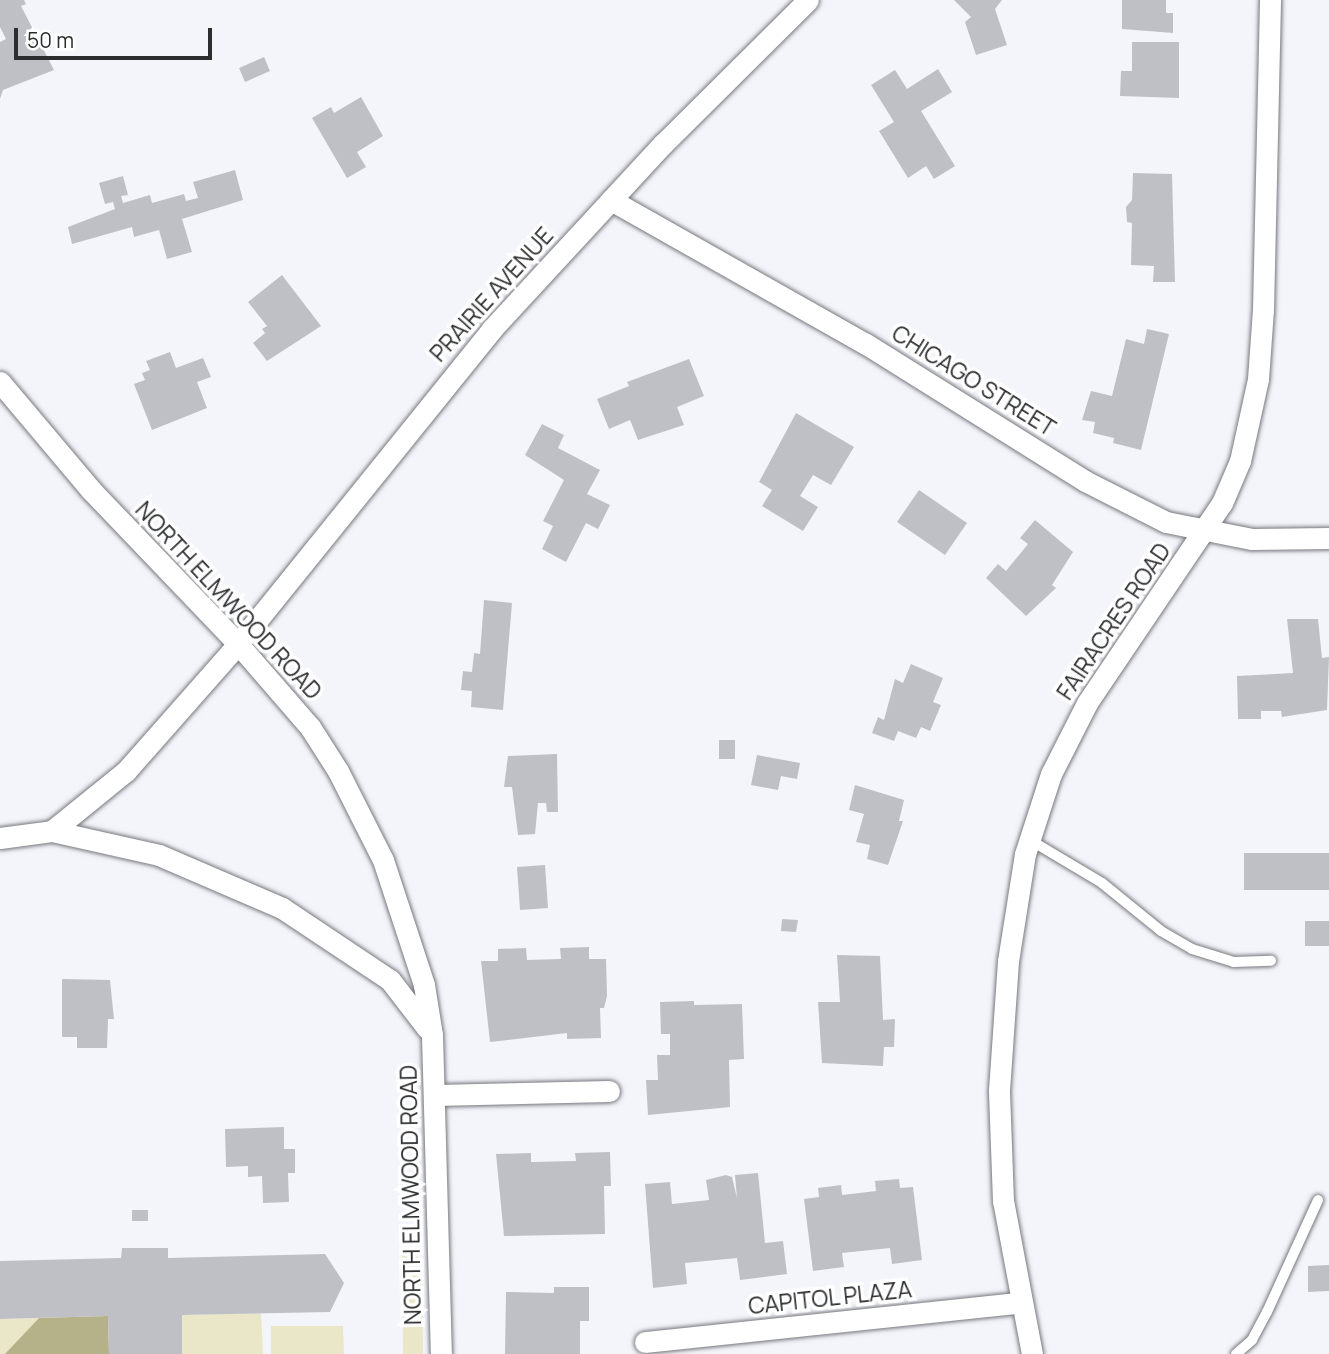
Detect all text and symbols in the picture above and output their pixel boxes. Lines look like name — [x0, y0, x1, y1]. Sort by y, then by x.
scale bar — [18, 14, 215, 58]
text: 50 m — [27, 26, 74, 54]
street label: PRAIRIE AVENUE — [424, 221, 558, 367]
street label: CHICAGO STREET — [887, 319, 1061, 441]
street label: NORTH ELMWOOD ROAD — [130, 495, 328, 705]
street label: FAIRACRES ROAD — [1050, 537, 1176, 705]
street label: NORTH ELMWOOD ROAD — [394, 1065, 426, 1325]
street label: CAPITOL PLAZA — [746, 1275, 914, 1319]

